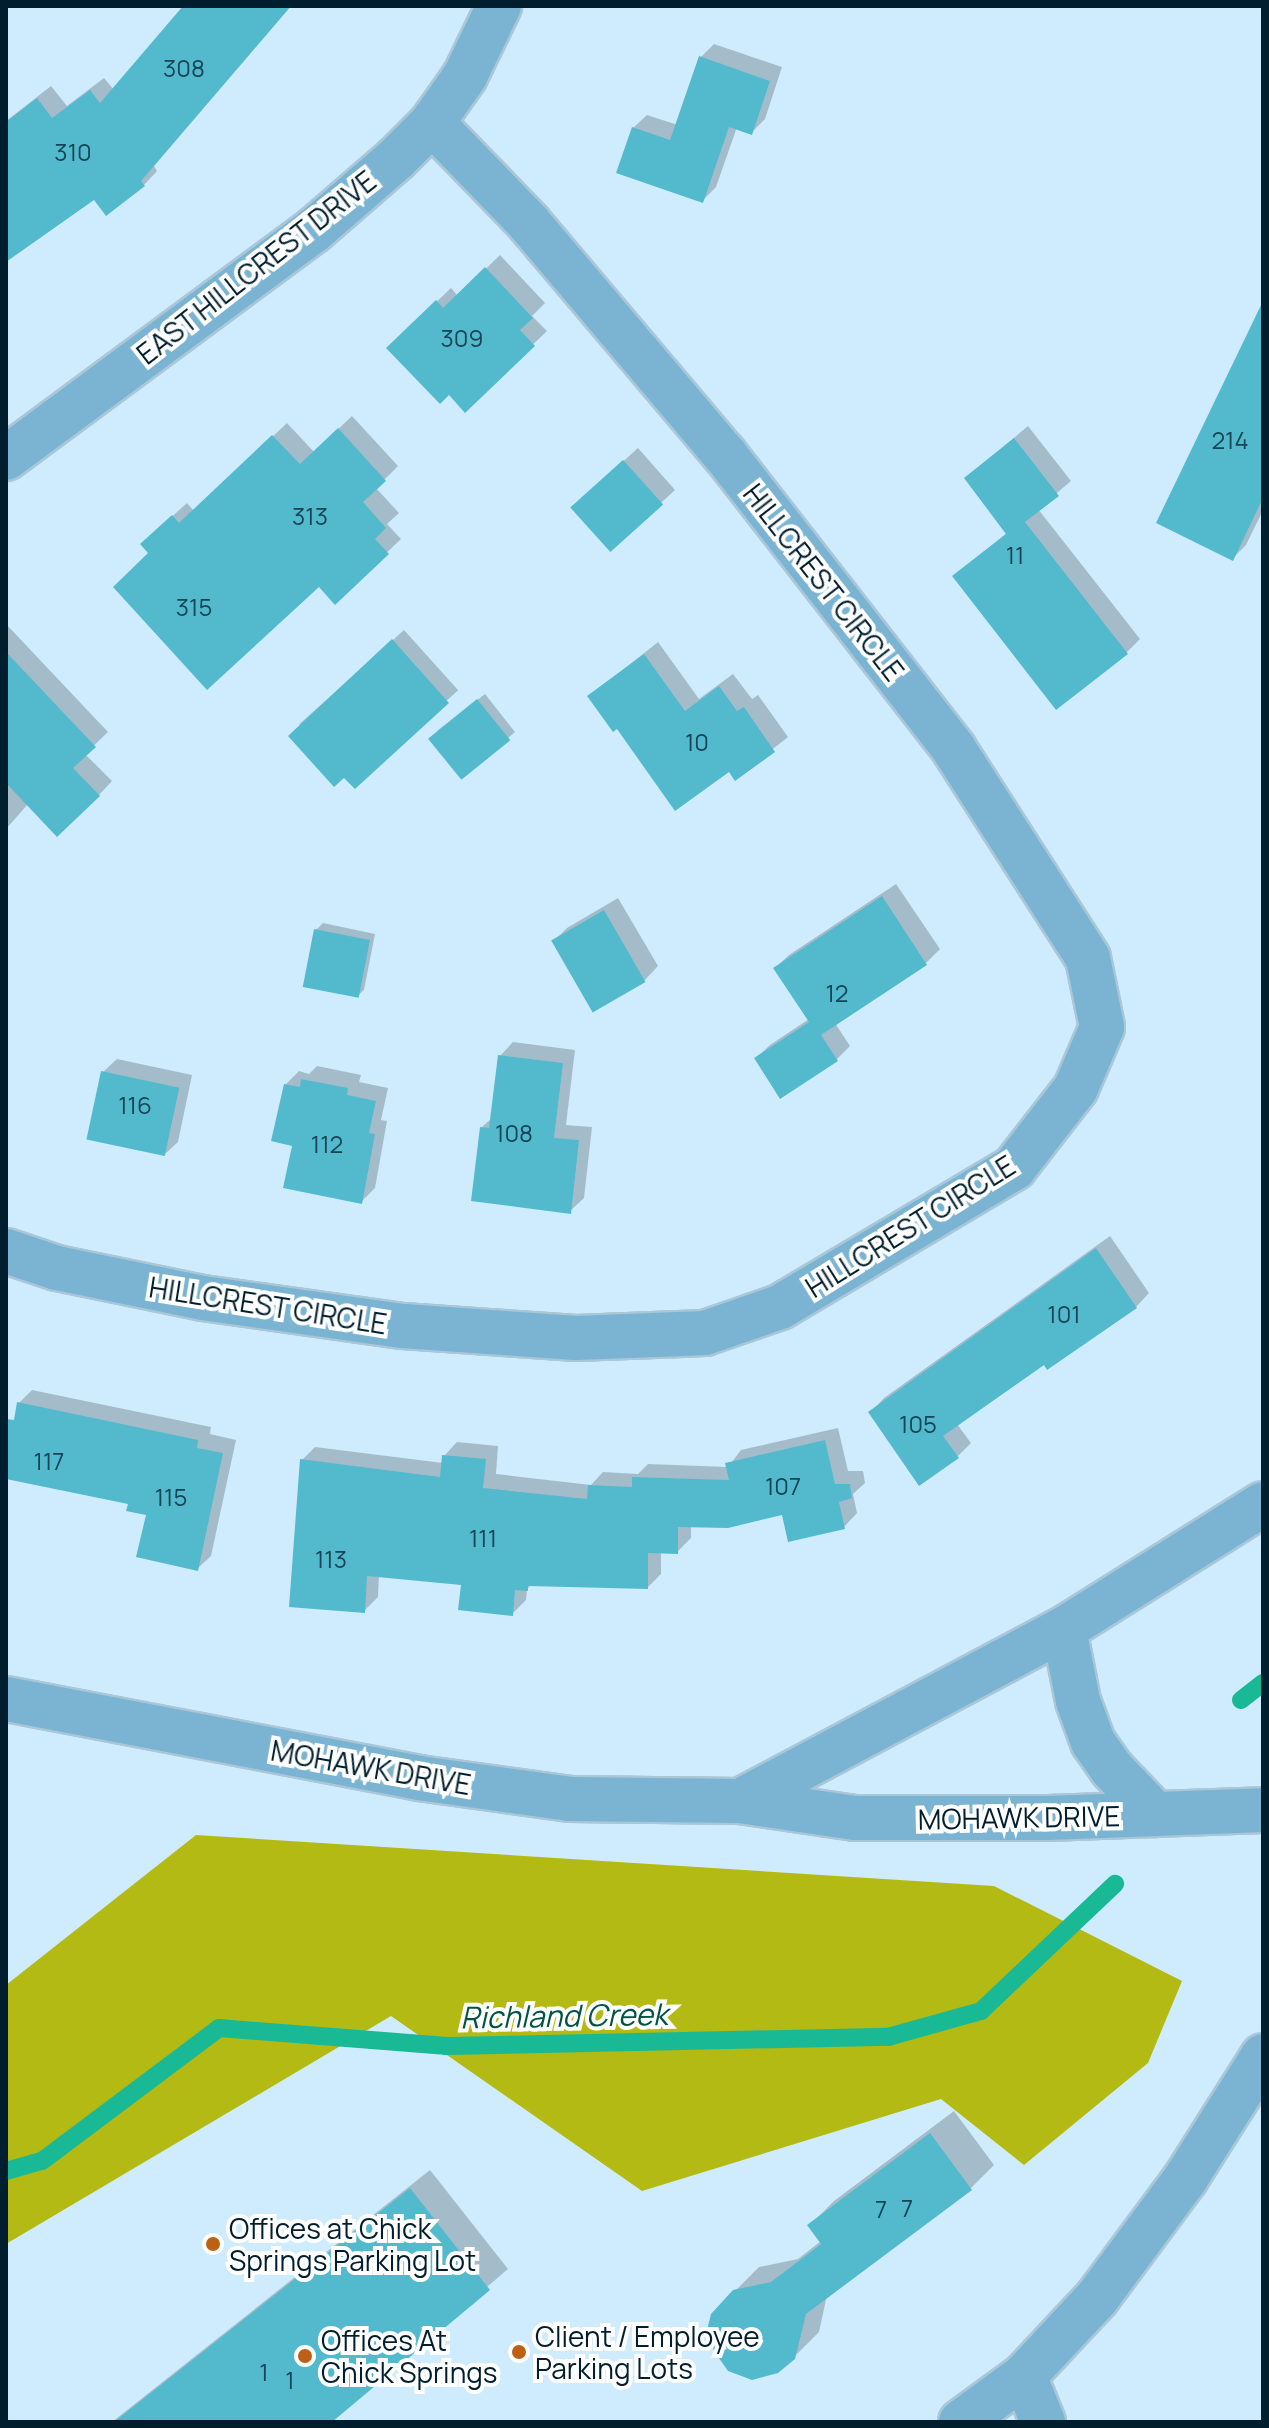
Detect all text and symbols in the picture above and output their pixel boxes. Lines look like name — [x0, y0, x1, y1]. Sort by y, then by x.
house number: 308 — [163, 54, 205, 82]
house number: 310 — [54, 138, 92, 166]
street label: EAST HILLCREST DRIVE — [129, 163, 383, 371]
house number: 309 — [441, 324, 483, 352]
house number: 214 — [1211, 426, 1249, 454]
street label: HILLCREST CIRCLE — [737, 477, 911, 687]
house number: 313 — [292, 502, 328, 530]
house number: 11 — [1006, 541, 1024, 569]
house number: 315 — [176, 593, 212, 621]
house number: 10 — [685, 728, 709, 756]
house number: 12 — [825, 979, 849, 1007]
house number: 116 — [118, 1091, 152, 1119]
house number: 108 — [495, 1119, 533, 1147]
house number: 112 — [311, 1130, 343, 1158]
street label: HILLCREST CIRCLE — [799, 1148, 1021, 1304]
street label: HILLCREST CIRCLE — [146, 1270, 390, 1340]
house number: 101 — [1047, 1300, 1081, 1328]
house number: 105 — [899, 1410, 937, 1438]
house number: 117 — [34, 1447, 64, 1475]
house number: 107 — [765, 1472, 801, 1500]
house number: 115 — [155, 1483, 187, 1511]
house number: 111 — [469, 1524, 497, 1552]
house number: 113 — [315, 1545, 347, 1573]
street label: MOHAWK DRIVE — [268, 1733, 474, 1801]
street label: MOHAWK DRIVE — [917, 1798, 1121, 1836]
water label: Richland Creek — [460, 1996, 668, 2036]
house number: 7 — [901, 2194, 913, 2222]
house number: 7 — [875, 2195, 887, 2223]
place label: Offices at Chick Springs Parking Lot — [229, 2211, 476, 2277]
marker: Offices at Chick Springs Parking Lot — [204, 2235, 222, 2253]
place label: Client / Employee Parking Lots — [535, 2319, 760, 2385]
place label: Offices At Chick Springs — [321, 2323, 498, 2389]
marker: Client / Employee Parking Lots — [510, 2343, 528, 2361]
marker: Offices At Chick Springs — [296, 2347, 314, 2365]
house number: 1 — [259, 2358, 269, 2386]
house number: 1 — [285, 2366, 295, 2394]

